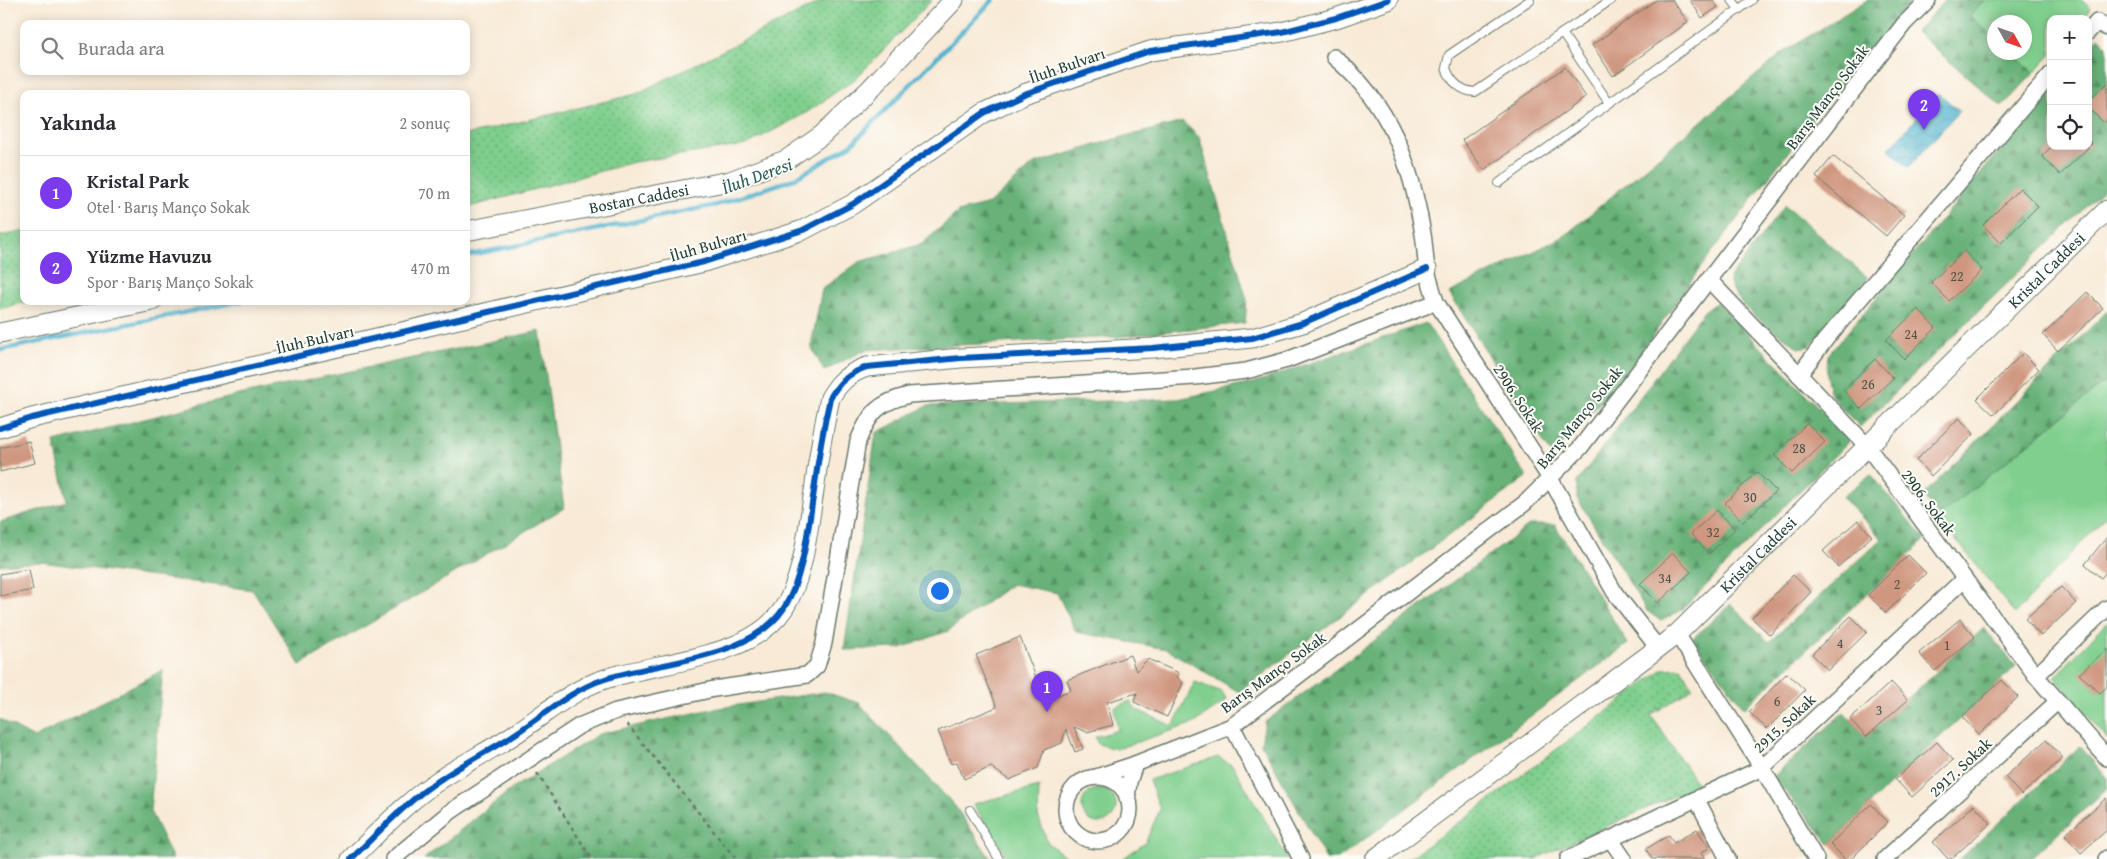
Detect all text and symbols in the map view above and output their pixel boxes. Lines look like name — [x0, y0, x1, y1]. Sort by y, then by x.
north arrow — [1987, 15, 2032, 60]
map controls — [2047, 15, 2092, 150]
button: + — [2047, 15, 2092, 60]
search box — [20, 20, 470, 75]
icon: search — [38, 34, 66, 62]
text: Burada ara — [78, 34, 165, 62]
street label: Barış Manço Sokak — [1780, 39, 1875, 154]
street label: İluh Bulvarı — [1026, 41, 1109, 89]
button: − — [2047, 60, 2092, 105]
pin: 2 — [1908, 89, 1940, 130]
button: locate — [2047, 105, 2092, 150]
text: Yakında — [40, 107, 116, 138]
text: 2 sonuç — [400, 111, 450, 135]
water label: İluh Deresi — [718, 150, 796, 201]
text: Kristal Park — [87, 167, 189, 195]
street label: Bostan Caddesi — [587, 177, 691, 219]
text: 1 — [52, 181, 60, 205]
text: 70 m — [418, 181, 450, 205]
text: Otel · Barış Manço Sokak — [87, 195, 250, 219]
street label: İluh Bulvarı — [667, 222, 750, 267]
street label: Kristal Caddesi — [2002, 226, 2090, 314]
text: Yüzme Havuzu — [87, 242, 212, 270]
text: 2 — [52, 256, 60, 280]
text: 470 m — [410, 256, 450, 280]
house number: 22 — [1950, 266, 1964, 286]
text: Spor · Barış Manço Sokak — [87, 270, 254, 294]
street label: İluh Bulvarı — [274, 318, 357, 360]
house number: 24 — [1904, 324, 1918, 344]
street label: 2906. Sokak — [1488, 359, 1551, 438]
street label: Barış Manço Sokak — [1530, 360, 1628, 473]
house number: 26 — [1861, 374, 1875, 394]
house number: 28 — [1792, 438, 1806, 458]
street label: 2906. Sokak — [1896, 464, 1963, 541]
house number: 30 — [1743, 487, 1757, 507]
street label: Kristal Caddesi — [1714, 510, 1802, 598]
house number: 32 — [1706, 522, 1720, 542]
house number: 34 — [1658, 568, 1672, 588]
house number: 2 — [1894, 574, 1900, 594]
your location — [927, 578, 953, 604]
street label: Barış Manço Sokak — [1215, 625, 1332, 719]
house number: 4 — [1837, 633, 1844, 653]
house number: 1 — [1944, 635, 1950, 655]
pin: 1 — [1031, 671, 1063, 712]
street label: 2915. Sokak — [1747, 687, 1821, 758]
house number: 6 — [1774, 691, 1781, 711]
house number: 3 — [1876, 700, 1882, 720]
street label: 2917. Sokak — [1923, 731, 1997, 802]

